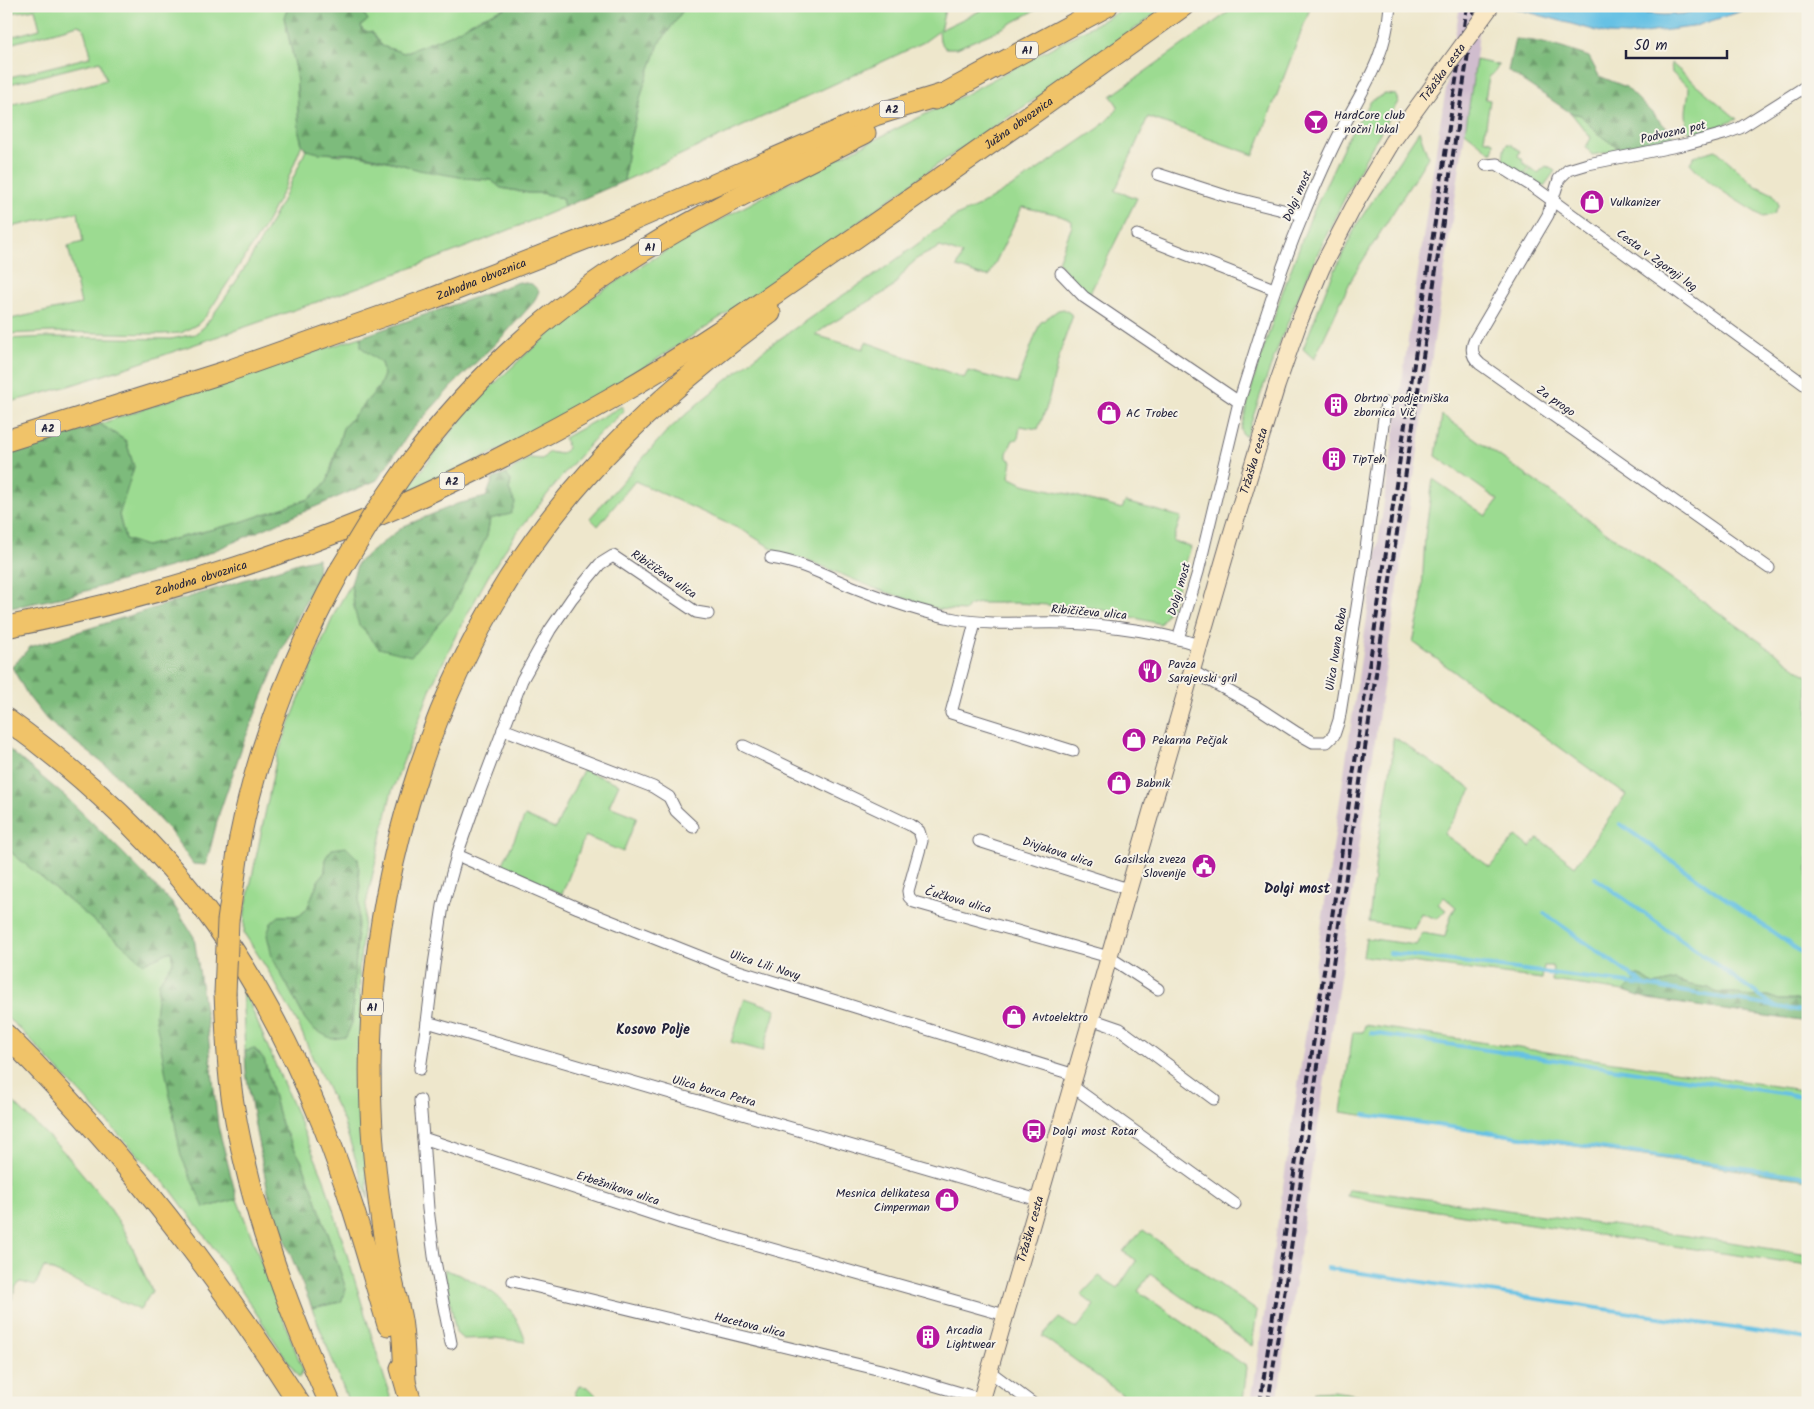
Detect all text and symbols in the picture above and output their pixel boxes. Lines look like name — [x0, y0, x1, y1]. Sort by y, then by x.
scale bar — [1626, 28, 1728, 60]
text: 50 m — [1634, 34, 1668, 58]
street label: Tržaška cesta — [1415, 39, 1471, 106]
road number: A1 — [1016, 42, 1038, 58]
street label: Južna obvoznica — [980, 92, 1058, 155]
road number: A2 — [880, 100, 904, 118]
place label: HardCore club - nočni lokal — [1334, 106, 1405, 139]
bar icon: HardCore club - nočni lokal — [1303, 109, 1329, 135]
street label: Podvozna pot — [1639, 116, 1708, 149]
street label: Dolgi most — [1278, 167, 1317, 225]
shop icon: Vulkanizer — [1579, 189, 1605, 215]
place label: Vulkanizer — [1610, 193, 1661, 212]
street label: Cesta v Zgornji log — [1612, 224, 1702, 297]
road number: A1 — [639, 238, 661, 256]
street label: Zahodna obvoznica — [433, 253, 530, 306]
street label: Za progo — [1532, 381, 1579, 422]
place label: Obrtno podjetniška zbornica Vič — [1354, 389, 1449, 422]
building icon: Obrtno podjetniška zbornica Vič — [1323, 392, 1349, 418]
shop icon: AC Trobec — [1096, 400, 1122, 426]
place label: AC Trobec — [1126, 404, 1178, 423]
road number: A2 — [36, 419, 60, 436]
street label: Tržaška cesta — [1235, 425, 1273, 497]
building icon: TipTeh — [1321, 446, 1347, 472]
place label: TipTeh — [1352, 450, 1385, 469]
road number: A2 — [440, 472, 464, 490]
street label: Ribičičeva ulica — [627, 545, 701, 604]
street label: Zahodna obvoznica — [153, 555, 250, 601]
street label: Dolgi most — [1163, 560, 1196, 618]
street label: Ribičičeva ulica — [1050, 600, 1128, 625]
street label: Ulica Ivana Roba — [1321, 606, 1353, 692]
place label: Pavza Sarajevski gril — [1168, 655, 1237, 688]
restaurant icon: Pavza Sarajevski gril — [1137, 658, 1163, 684]
shop icon: Pekarna Pečjak — [1121, 727, 1147, 753]
place label: Pekarna Pečjak — [1152, 731, 1228, 750]
shop icon: Babnik — [1106, 770, 1132, 796]
place label: Babnik — [1136, 774, 1171, 793]
street label: Divjakova ulica — [1020, 832, 1096, 873]
place label: Gasilska zveza Slovenije — [1114, 850, 1187, 883]
public building icon: Gasilska zveza Slovenije — [1191, 853, 1217, 879]
district label: Dolgi most — [1264, 878, 1331, 900]
street label: Čučkova ulica — [922, 882, 994, 919]
street label: Ulica Lili Novy — [727, 945, 803, 986]
road number: A1 — [361, 999, 383, 1016]
shop icon: Avtoelektro — [1001, 1004, 1027, 1030]
place label: Avtoelektro — [1032, 1008, 1088, 1027]
district label: Kosovo Polje — [616, 1019, 690, 1041]
street label: Ulica borca Petra — [670, 1070, 758, 1113]
bus stop icon: Dolgi most Rotar — [1021, 1118, 1047, 1144]
place label: Dolgi most Rotar — [1052, 1122, 1139, 1141]
street label: Erbežnikova ulica — [574, 1166, 662, 1211]
place label: Mesnica delikatesa Cimperman — [836, 1184, 930, 1217]
shop icon: Mesnica delikatesa Cimperman — [934, 1187, 960, 1213]
street label: Tržaška cesta — [1012, 1193, 1050, 1265]
street label: Hacetova ulica — [712, 1307, 788, 1344]
place label: Arcadia Lightwear — [946, 1321, 996, 1354]
building icon: Arcadia Lightwear — [915, 1324, 941, 1350]

